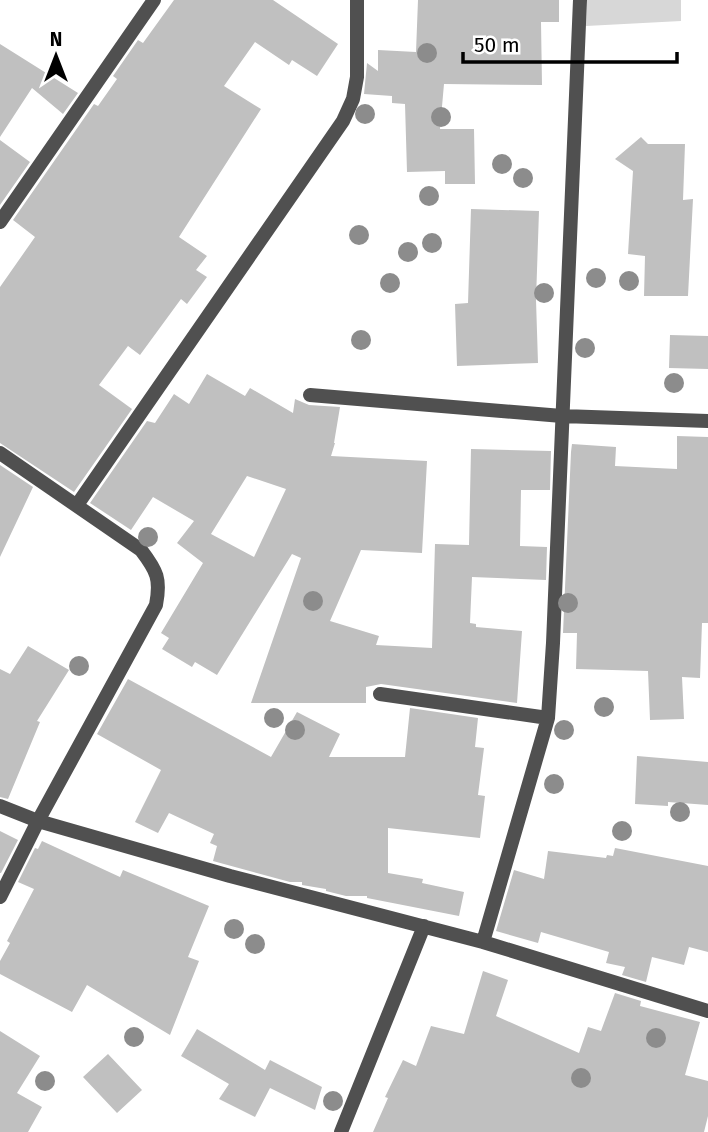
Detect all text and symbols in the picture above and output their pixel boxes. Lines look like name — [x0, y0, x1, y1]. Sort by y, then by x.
north arrow — [21, 21, 91, 91]
scale bar — [463, 21, 676, 65]
text: N — [50, 28, 62, 51]
text: 50 m — [474, 32, 520, 58]

